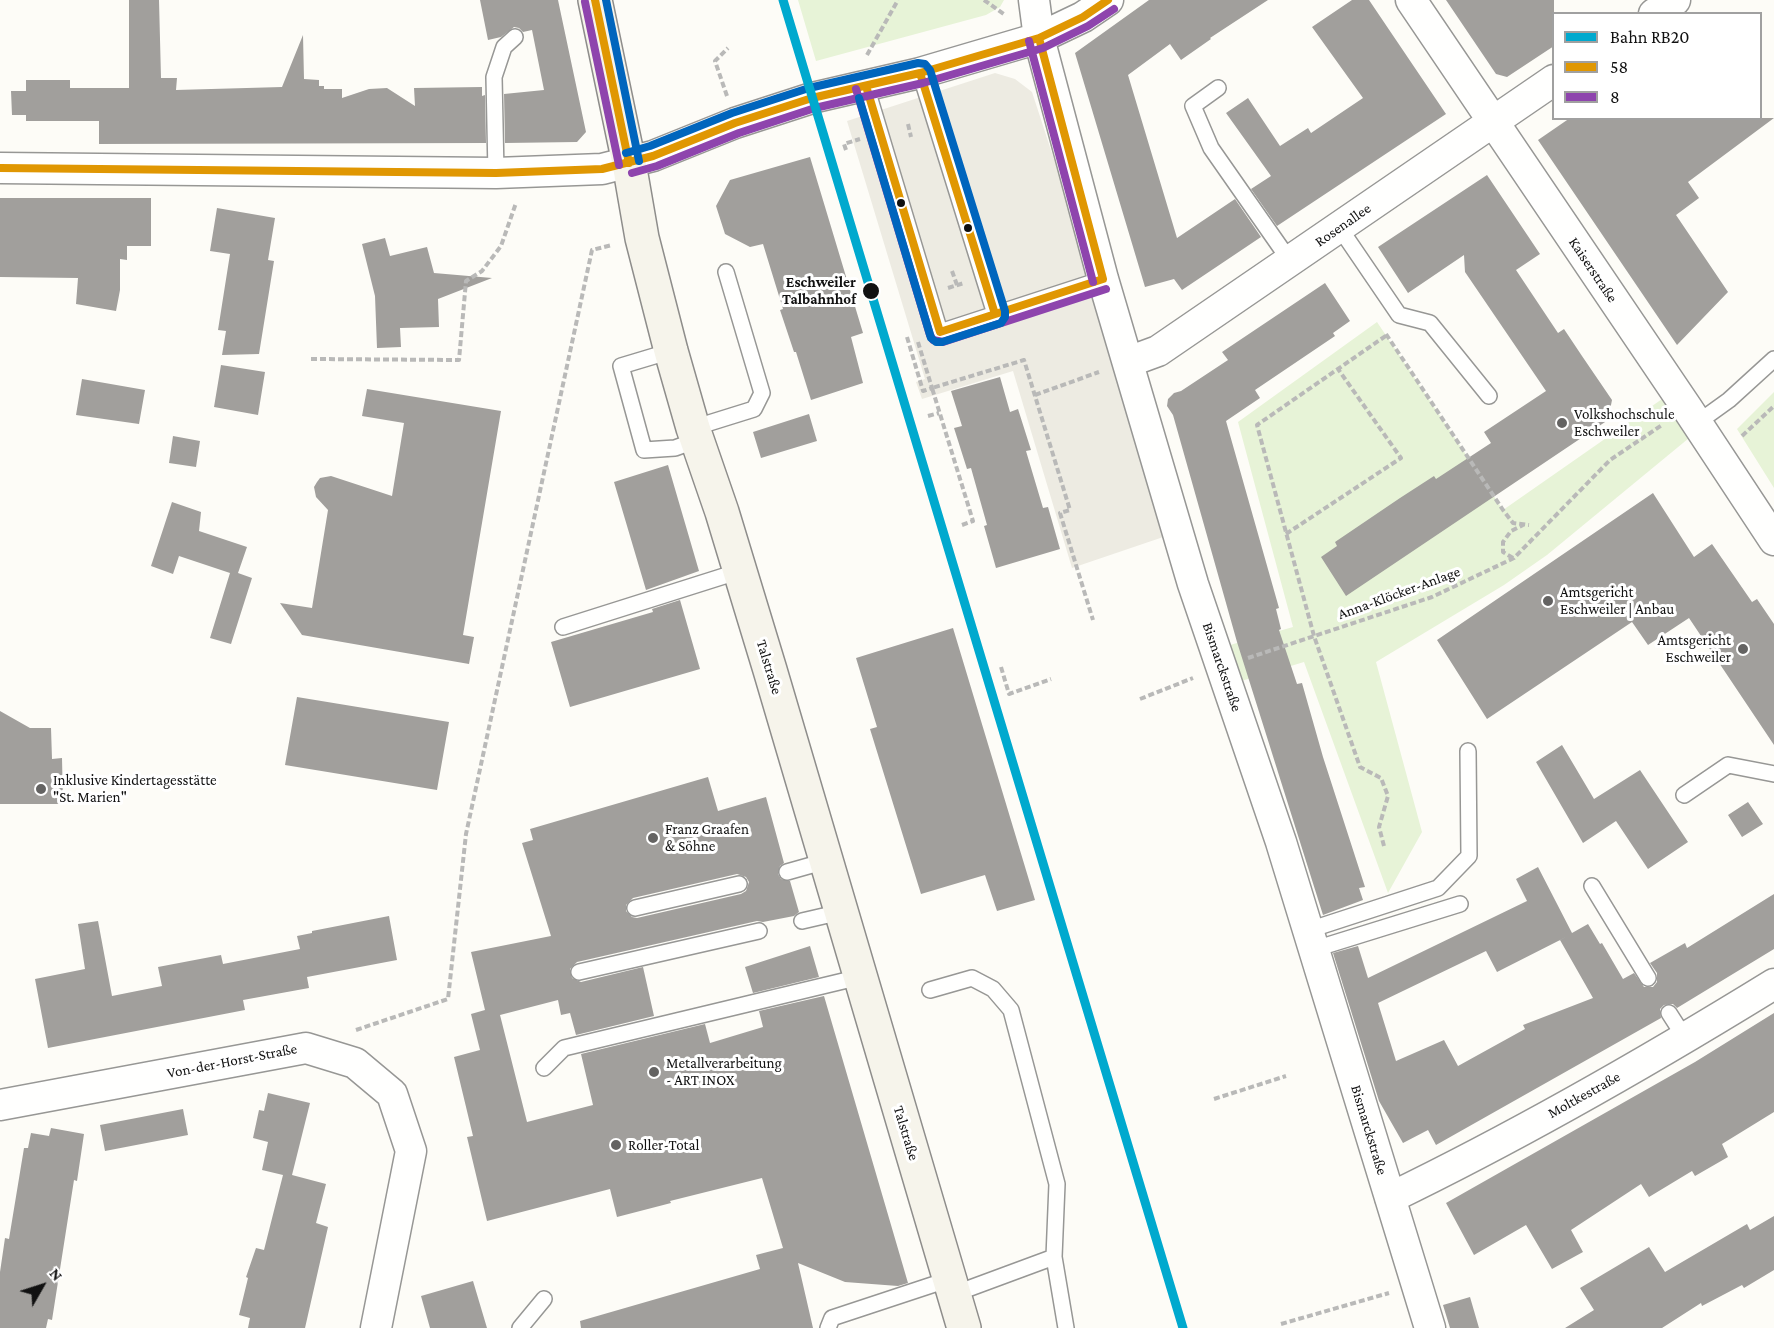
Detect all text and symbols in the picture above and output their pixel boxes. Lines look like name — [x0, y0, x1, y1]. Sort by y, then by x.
legend — [1552, 12, 1762, 120]
text: Bahn RB20 — [1610, 27, 1689, 47]
text: 58 — [1610, 57, 1628, 77]
text: 8 — [1610, 87, 1620, 107]
unlabelled marker — [895, 197, 907, 209]
street label: Rosenallee — [1312, 199, 1374, 251]
unlabelled marker — [962, 222, 974, 234]
street label: Kaiserstraße — [1565, 234, 1621, 306]
place label: Eschweiler Talbahnhof — [782, 273, 856, 308]
marker: Eschweiler Talbahnhof — [861, 281, 881, 301]
place label: Volkshochschule Eschweiler — [1574, 405, 1675, 440]
marker: Volkshochschule Eschweiler — [1555, 416, 1569, 430]
street label: Anna-Klöcker-Anlage — [1335, 563, 1463, 623]
place label: Amtsgericht Eschweiler | Anbau — [1560, 583, 1674, 618]
marker: Amtsgericht Eschweiler | Anbau — [1541, 594, 1555, 608]
street label: Bismarckstraße — [1198, 620, 1246, 714]
place label: Amtsgericht Eschweiler — [1658, 631, 1731, 666]
street label: Talstraße — [752, 637, 786, 697]
marker: Amtsgericht Eschweiler — [1736, 642, 1750, 656]
place label: Inklusive Kindertagesstätte "St. Marien" — [53, 771, 217, 806]
marker: Inklusive Kindertagesstätte "St. Marien" — [34, 782, 48, 796]
place label: Franz Graafen & Söhne — [665, 820, 749, 855]
marker: Franz Graafen & Söhne — [646, 831, 660, 845]
street label: Von-der-Horst-Straße — [165, 1040, 299, 1082]
place label: Metallverarbeitung - ART INOX — [666, 1054, 782, 1089]
marker: Metallverarbeitung - ART INOX — [647, 1065, 661, 1079]
street label: Moltkestraße — [1545, 1068, 1623, 1122]
street label: Bismarckstraße — [1347, 1083, 1391, 1177]
street label: Talstraße — [889, 1103, 923, 1163]
place label: Roller-Total — [628, 1136, 699, 1154]
marker: Roller-Total — [609, 1138, 623, 1152]
north arrow — [12, 1256, 72, 1316]
text: N — [46, 1265, 66, 1284]

